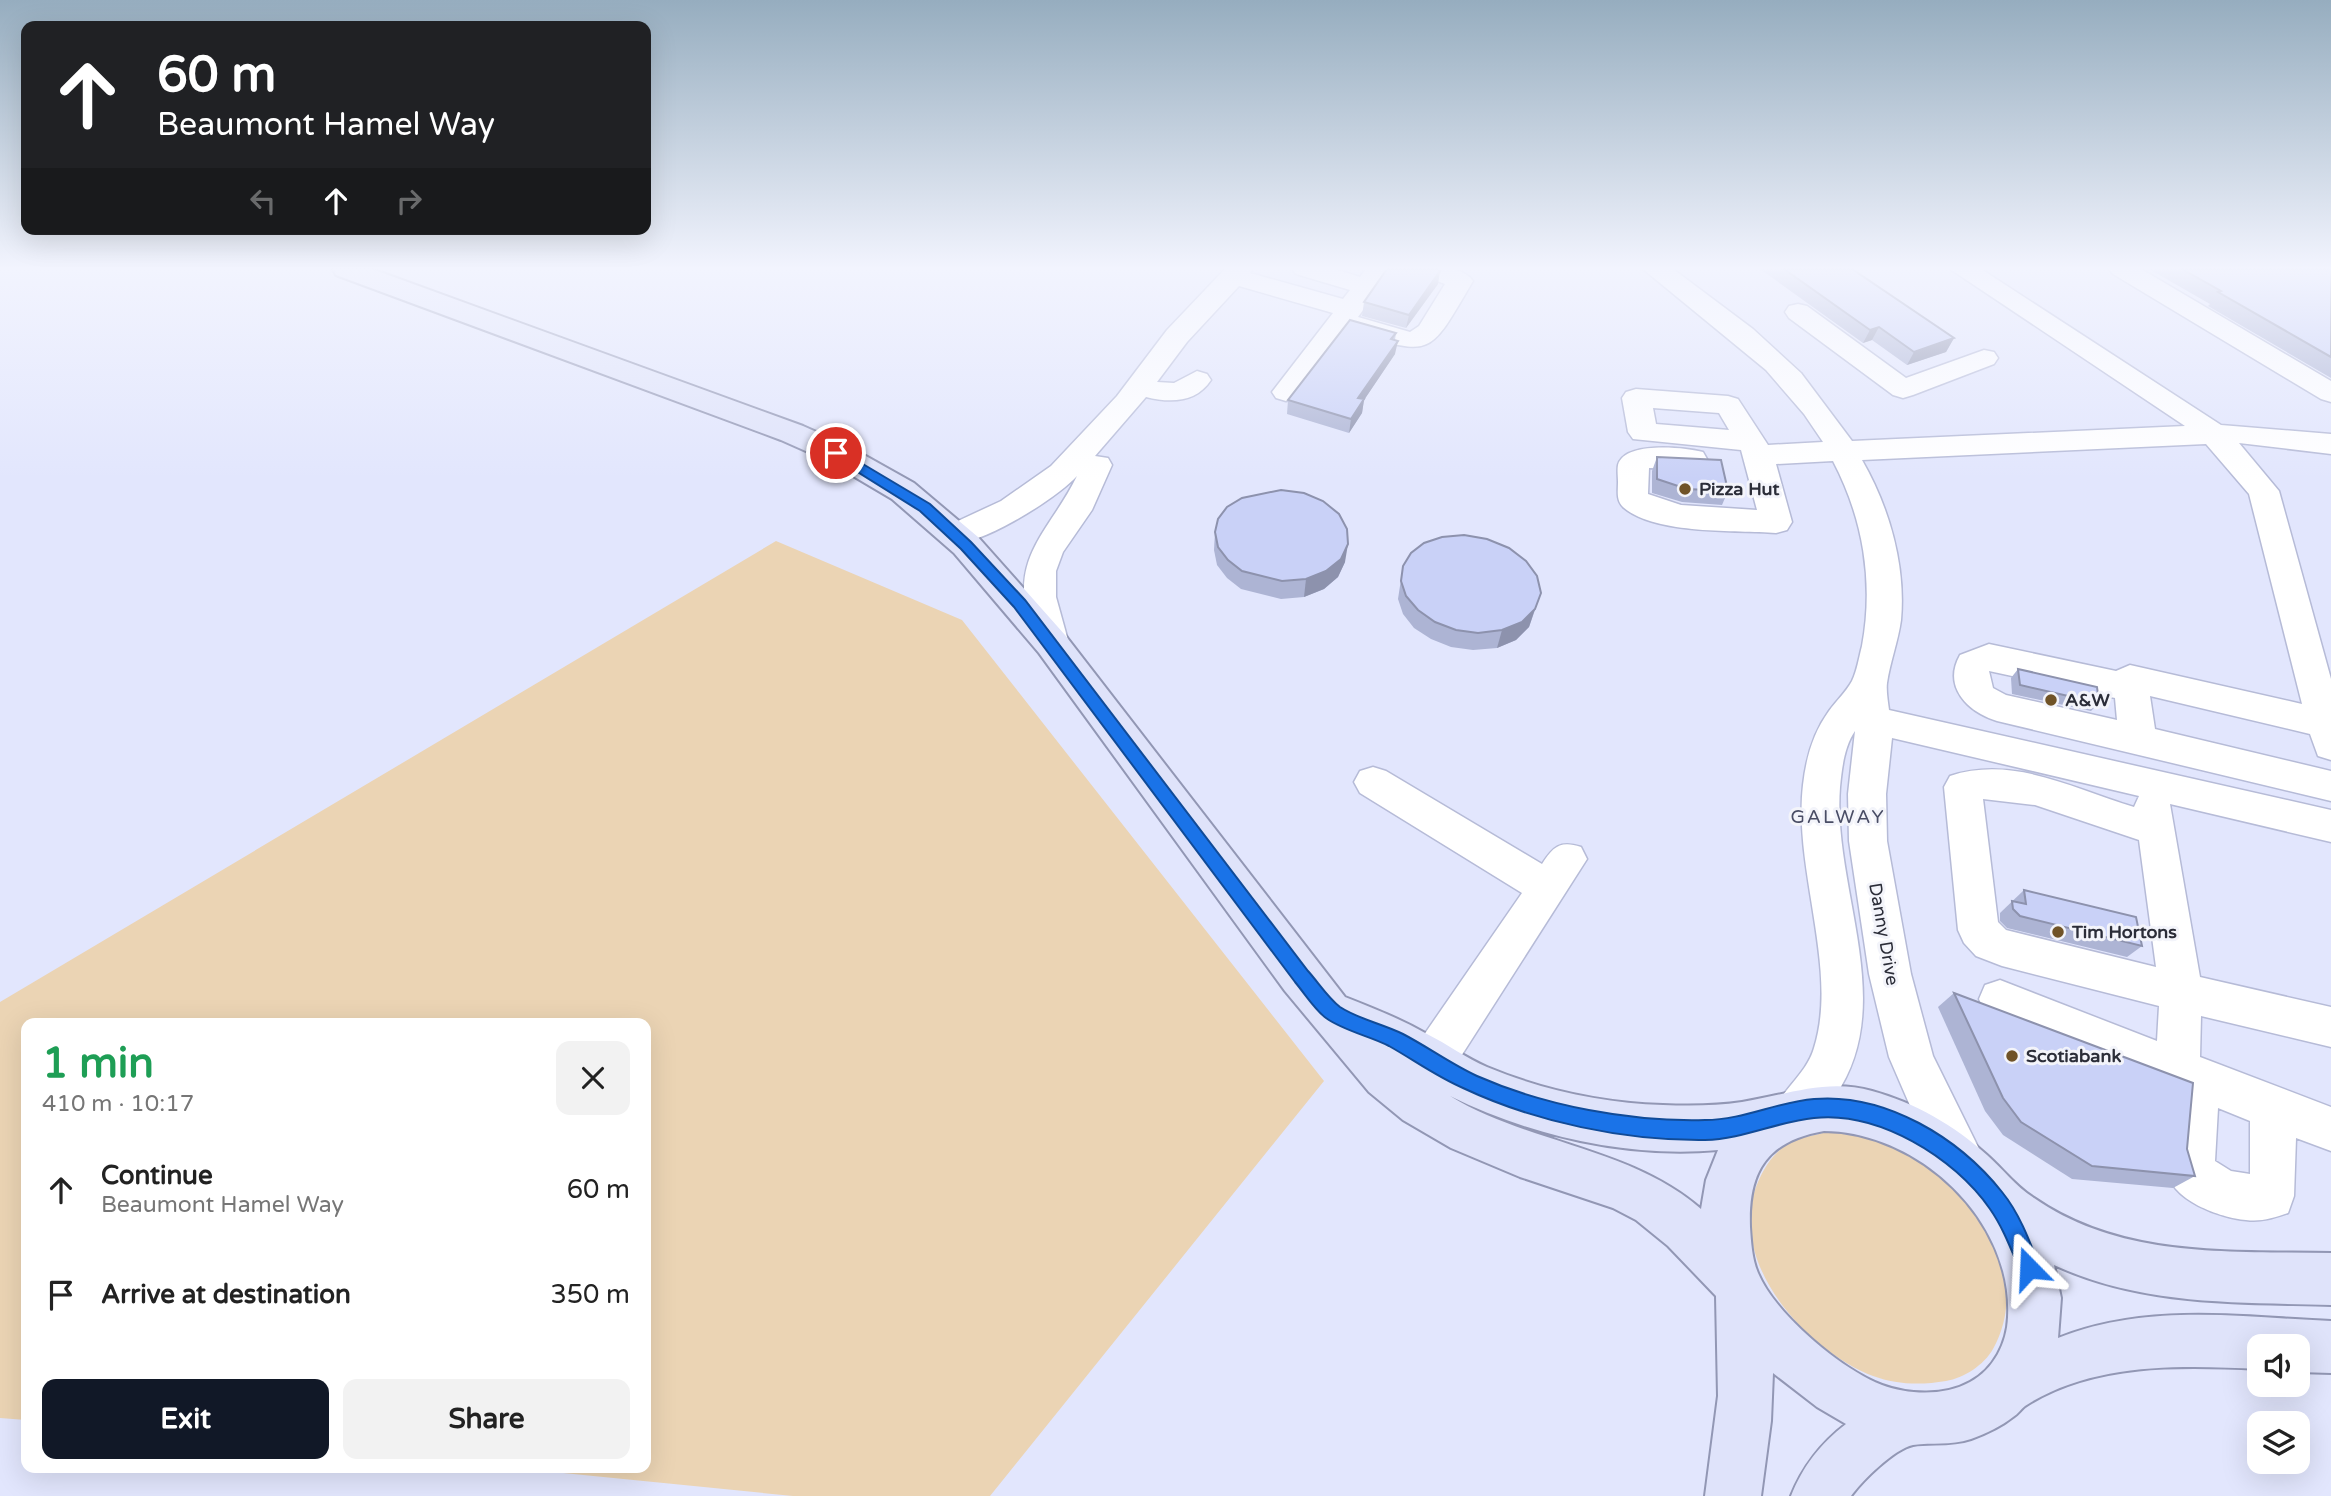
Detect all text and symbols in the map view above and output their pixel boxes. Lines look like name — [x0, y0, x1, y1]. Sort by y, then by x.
text: 60 m — [157, 46, 276, 105]
icon: ahead — [42, 49, 133, 140]
text: Beaumont Hamel Way — [157, 106, 495, 144]
icon: left — [244, 182, 282, 220]
icon: ahead — [317, 182, 355, 220]
icon: right — [390, 182, 428, 220]
pin — [806, 423, 866, 483]
icon: arrive — [817, 434, 855, 472]
place label: Pizza Hut — [1699, 478, 1779, 500]
marker: Pizza Hut — [1677, 481, 1693, 497]
place label: A&W — [2065, 689, 2111, 711]
marker: A&W — [2043, 692, 2059, 708]
district label: GALWAY — [1790, 806, 1886, 828]
street label: Danny Drive — [1864, 881, 1904, 987]
place label: Tim Hortons — [2071, 921, 2177, 943]
marker: Tim Hortons — [2050, 924, 2066, 940]
text: 1 min — [42, 1038, 154, 1089]
button: close — [556, 1041, 630, 1115]
place label: Scotiabank — [2026, 1045, 2121, 1067]
marker: Scotiabank — [2004, 1048, 2020, 1064]
text: 410 m · 10:17 — [42, 1090, 194, 1118]
text: Continue — [101, 1160, 213, 1191]
icon: ahead — [42, 1171, 80, 1209]
text: 60 m — [567, 1174, 630, 1205]
text: Beaumont Hamel Way — [101, 1191, 344, 1219]
position arrow — [1992, 1231, 2066, 1305]
icon: arrive — [42, 1276, 80, 1314]
text: Arrive at destination — [101, 1279, 351, 1310]
text: 350 m — [550, 1279, 630, 1310]
map controls — [2247, 1334, 2310, 1474]
button: sound — [2247, 1334, 2310, 1397]
button: Exit — [42, 1379, 329, 1459]
button: Share — [343, 1379, 630, 1459]
button: layers — [2247, 1411, 2310, 1474]

